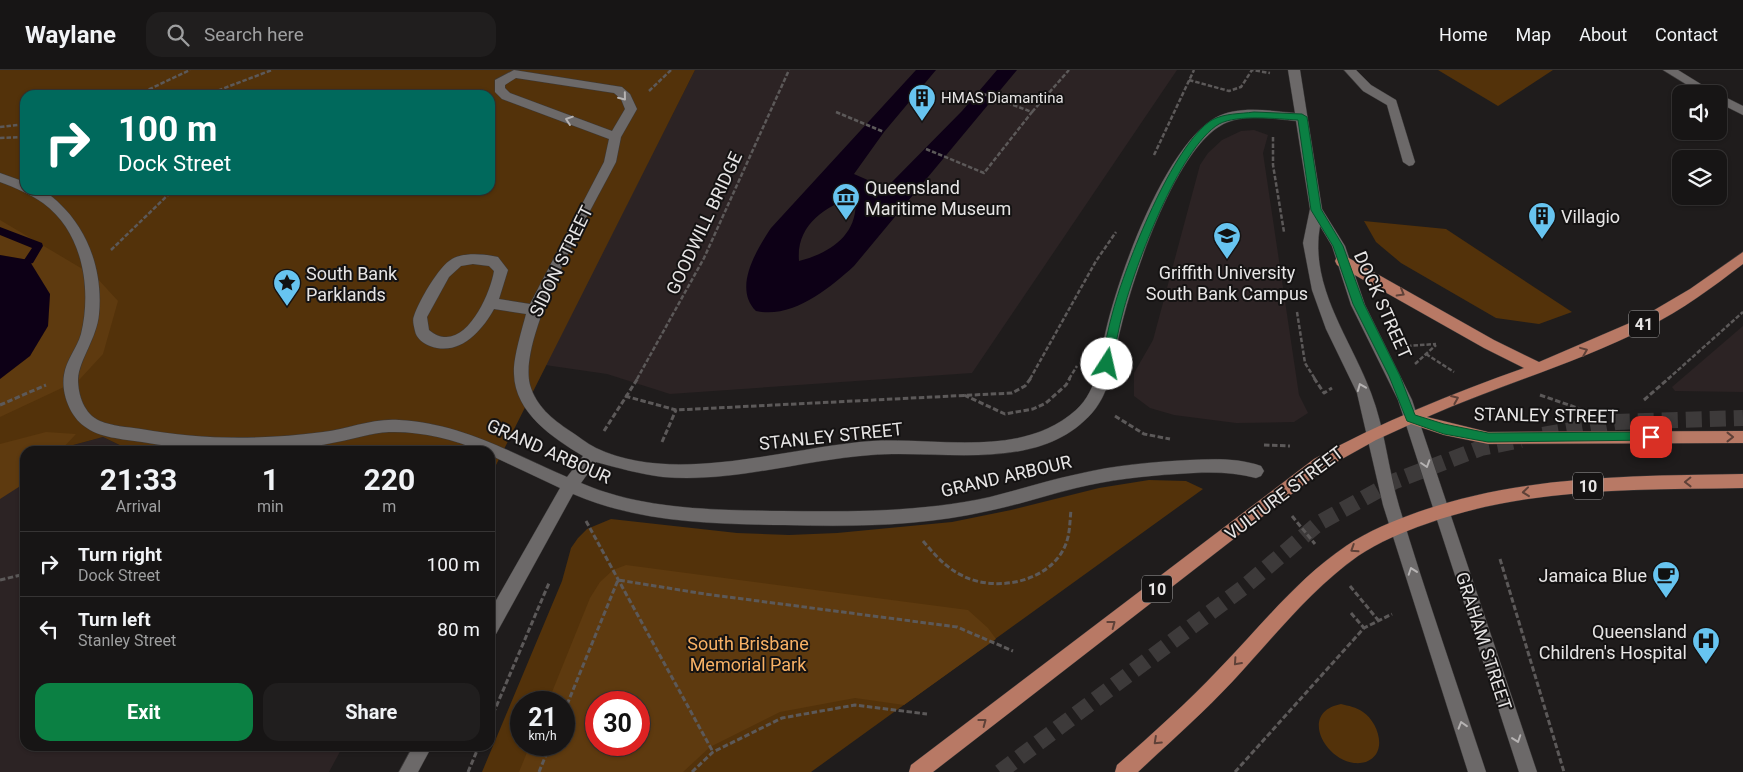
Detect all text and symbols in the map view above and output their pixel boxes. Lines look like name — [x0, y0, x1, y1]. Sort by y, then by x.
search box — [146, 12, 496, 57]
text: Waylane — [25, 21, 116, 49]
icon: search — [164, 21, 192, 49]
text: Search here — [204, 23, 304, 46]
text: Home — [1439, 24, 1488, 45]
text: Map — [1516, 24, 1551, 45]
text: About — [1579, 24, 1627, 45]
text: Contact — [1655, 24, 1718, 45]
building icon: HMAS Diamantina — [907, 83, 937, 122]
map controls — [1672, 85, 1727, 205]
button: sound — [1672, 85, 1727, 140]
place label: HMAS Diamantina — [941, 89, 1064, 107]
one-way arrow — [618, 91, 627, 100]
text: 100 m — [118, 109, 217, 150]
icon: right — [35, 110, 100, 175]
one-way arrow — [565, 116, 574, 126]
street label: GOODWILL BRIDGE — [662, 148, 746, 298]
button: layers — [1672, 150, 1727, 205]
text: Dock Street — [118, 151, 231, 176]
place label: Queensland Maritime Museum — [865, 177, 1011, 219]
museum icon: Queensland Maritime Museum — [831, 182, 861, 221]
building icon: Villagio — [1527, 201, 1557, 240]
street label: SIDON STREET — [525, 202, 597, 320]
place label: Villagio — [1561, 206, 1620, 227]
school or university icon: Griffith University South Bank Campus — [1212, 221, 1242, 260]
street label: DOCK STREET — [1350, 248, 1416, 362]
place label: Griffith University South Bank Campus — [1146, 262, 1308, 304]
place label: South Bank Parklands — [306, 263, 398, 305]
place icon: South Bank Parklands — [272, 268, 302, 307]
one-way arrow — [1395, 287, 1404, 297]
road number: 41 — [1629, 310, 1659, 338]
position arrow — [1080, 337, 1132, 389]
one-way arrow — [1579, 347, 1587, 357]
one-way arrow — [1357, 383, 1367, 392]
one-way arrow — [1450, 394, 1459, 405]
street label: STANLEY STREET — [1474, 403, 1619, 427]
street label: GRAND ARBOUR — [484, 414, 614, 488]
pin — [1630, 416, 1672, 458]
street label: STANLEY STREET — [758, 418, 904, 454]
icon: arrive — [1637, 423, 1665, 451]
one-way arrow — [1726, 432, 1734, 442]
street label: VULTURE STREET — [1221, 442, 1347, 544]
street label: GRAND ARBOUR — [939, 451, 1073, 501]
one-way arrow — [1420, 459, 1430, 468]
text: 21:33 — [100, 462, 177, 497]
text: 1 — [262, 462, 279, 497]
text: 220 — [364, 462, 415, 497]
road number: 10 — [1573, 472, 1603, 500]
one-way arrow — [1684, 476, 1692, 487]
one-way arrow — [1522, 486, 1530, 497]
text: Arrival — [116, 497, 161, 516]
text: min — [257, 497, 284, 516]
text: m — [382, 497, 396, 516]
text: Turn right — [78, 543, 162, 566]
one-way arrow — [1351, 543, 1360, 553]
icon: right — [35, 550, 63, 578]
text: 100 m — [427, 553, 480, 576]
cafe icon: Jamaica Blue — [1651, 560, 1681, 599]
place label: Jamaica Blue — [1539, 565, 1647, 586]
text: Dock Street — [78, 566, 160, 585]
one-way arrow — [1408, 567, 1418, 575]
street label: GRAHAM STREET — [1452, 569, 1516, 713]
road number: 10 — [1142, 576, 1172, 602]
text: Turn left — [78, 608, 151, 631]
icon: left — [35, 615, 63, 643]
text: 80 m — [437, 618, 480, 641]
one-way arrow — [1106, 621, 1115, 629]
place label: Queensland Children's Hospital — [1539, 621, 1687, 663]
hospital icon: Queensland Children's Hospital — [1691, 626, 1721, 665]
text: Stanley Street — [78, 631, 176, 650]
park label: South Brisbane Memorial Park — [687, 633, 809, 675]
one-way arrow — [1234, 656, 1243, 665]
button: Exit — [35, 683, 253, 741]
button: Share — [263, 683, 480, 741]
speed limit sign: 30 — [585, 691, 650, 756]
text: 21 — [528, 703, 557, 732]
one-way arrow — [977, 720, 986, 728]
one-way arrow — [1458, 722, 1468, 730]
text: km/h — [528, 729, 557, 743]
one-way arrow — [1511, 734, 1521, 743]
one-way arrow — [1154, 735, 1163, 744]

